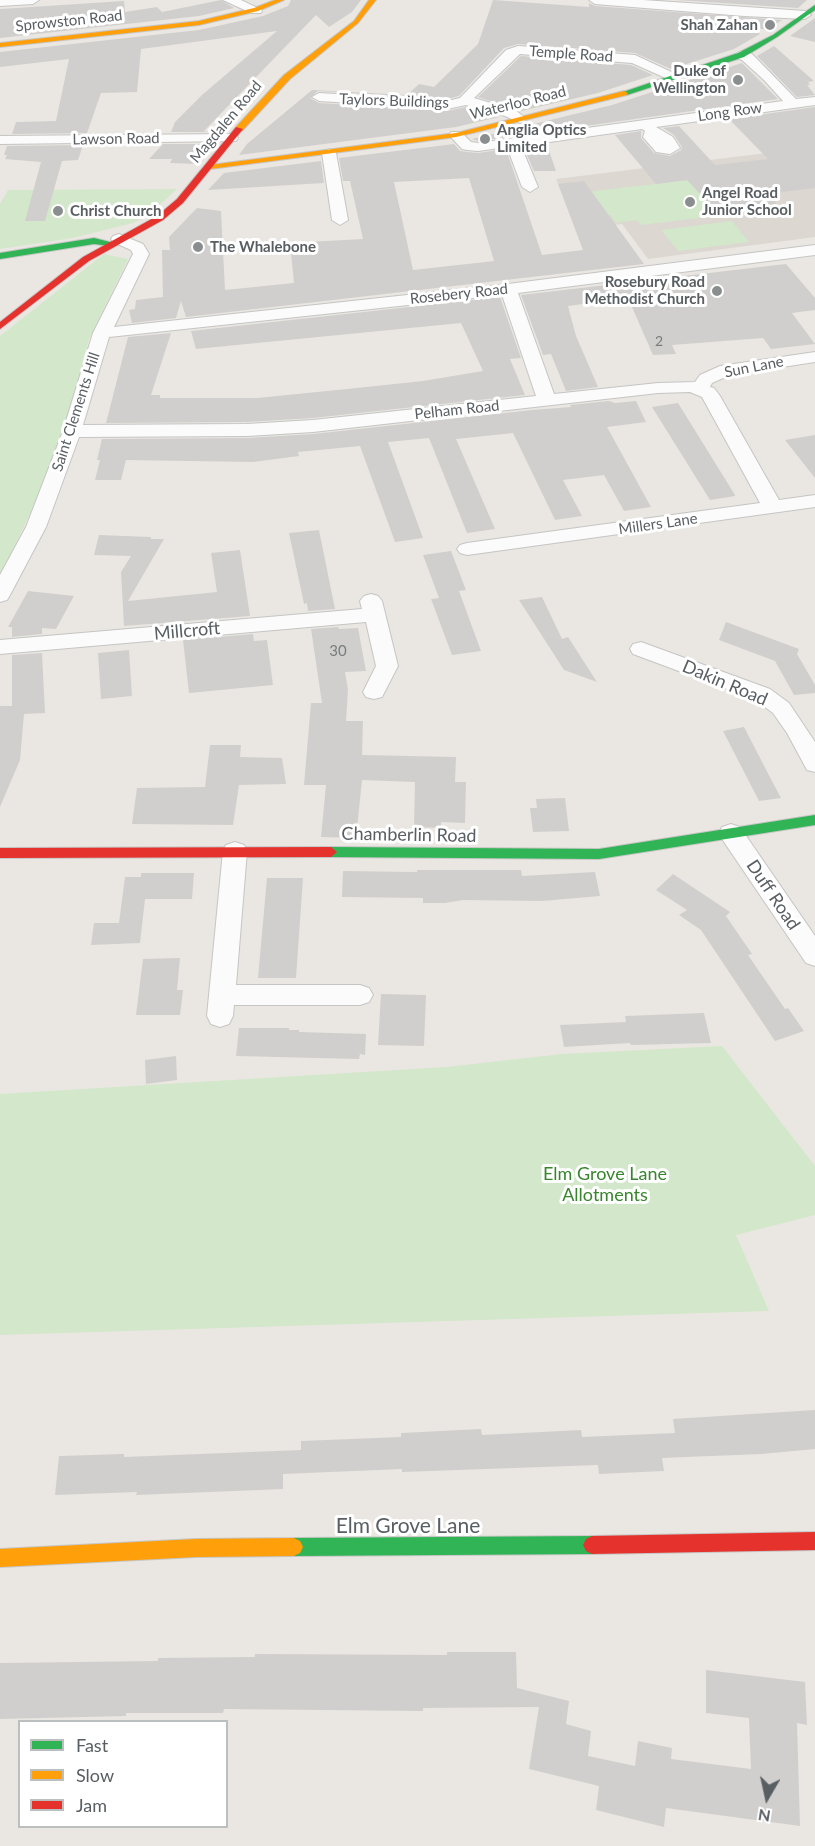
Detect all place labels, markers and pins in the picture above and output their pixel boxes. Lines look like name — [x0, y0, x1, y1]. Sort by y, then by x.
place label: Shah Zahan — [681, 16, 758, 34]
marker: Shah Zahan — [763, 18, 777, 32]
place label: Duke of Wellington — [653, 62, 726, 97]
marker: Duke of Wellington — [731, 73, 745, 87]
place label: Anglia Optics Limited — [497, 121, 586, 156]
marker: Anglia Optics Limited — [478, 132, 492, 146]
place label: Angel Road Junior School — [702, 184, 792, 219]
marker: Angel Road Junior School — [683, 195, 697, 209]
place label: Christ Church — [70, 202, 162, 220]
marker: Christ Church — [51, 204, 65, 218]
place label: The Whalebone — [210, 238, 316, 256]
marker: The Whalebone — [191, 240, 205, 254]
place label: Rosebury Road Methodist Church — [584, 273, 705, 308]
marker: Rosebury Road Methodist Church — [710, 284, 724, 298]

